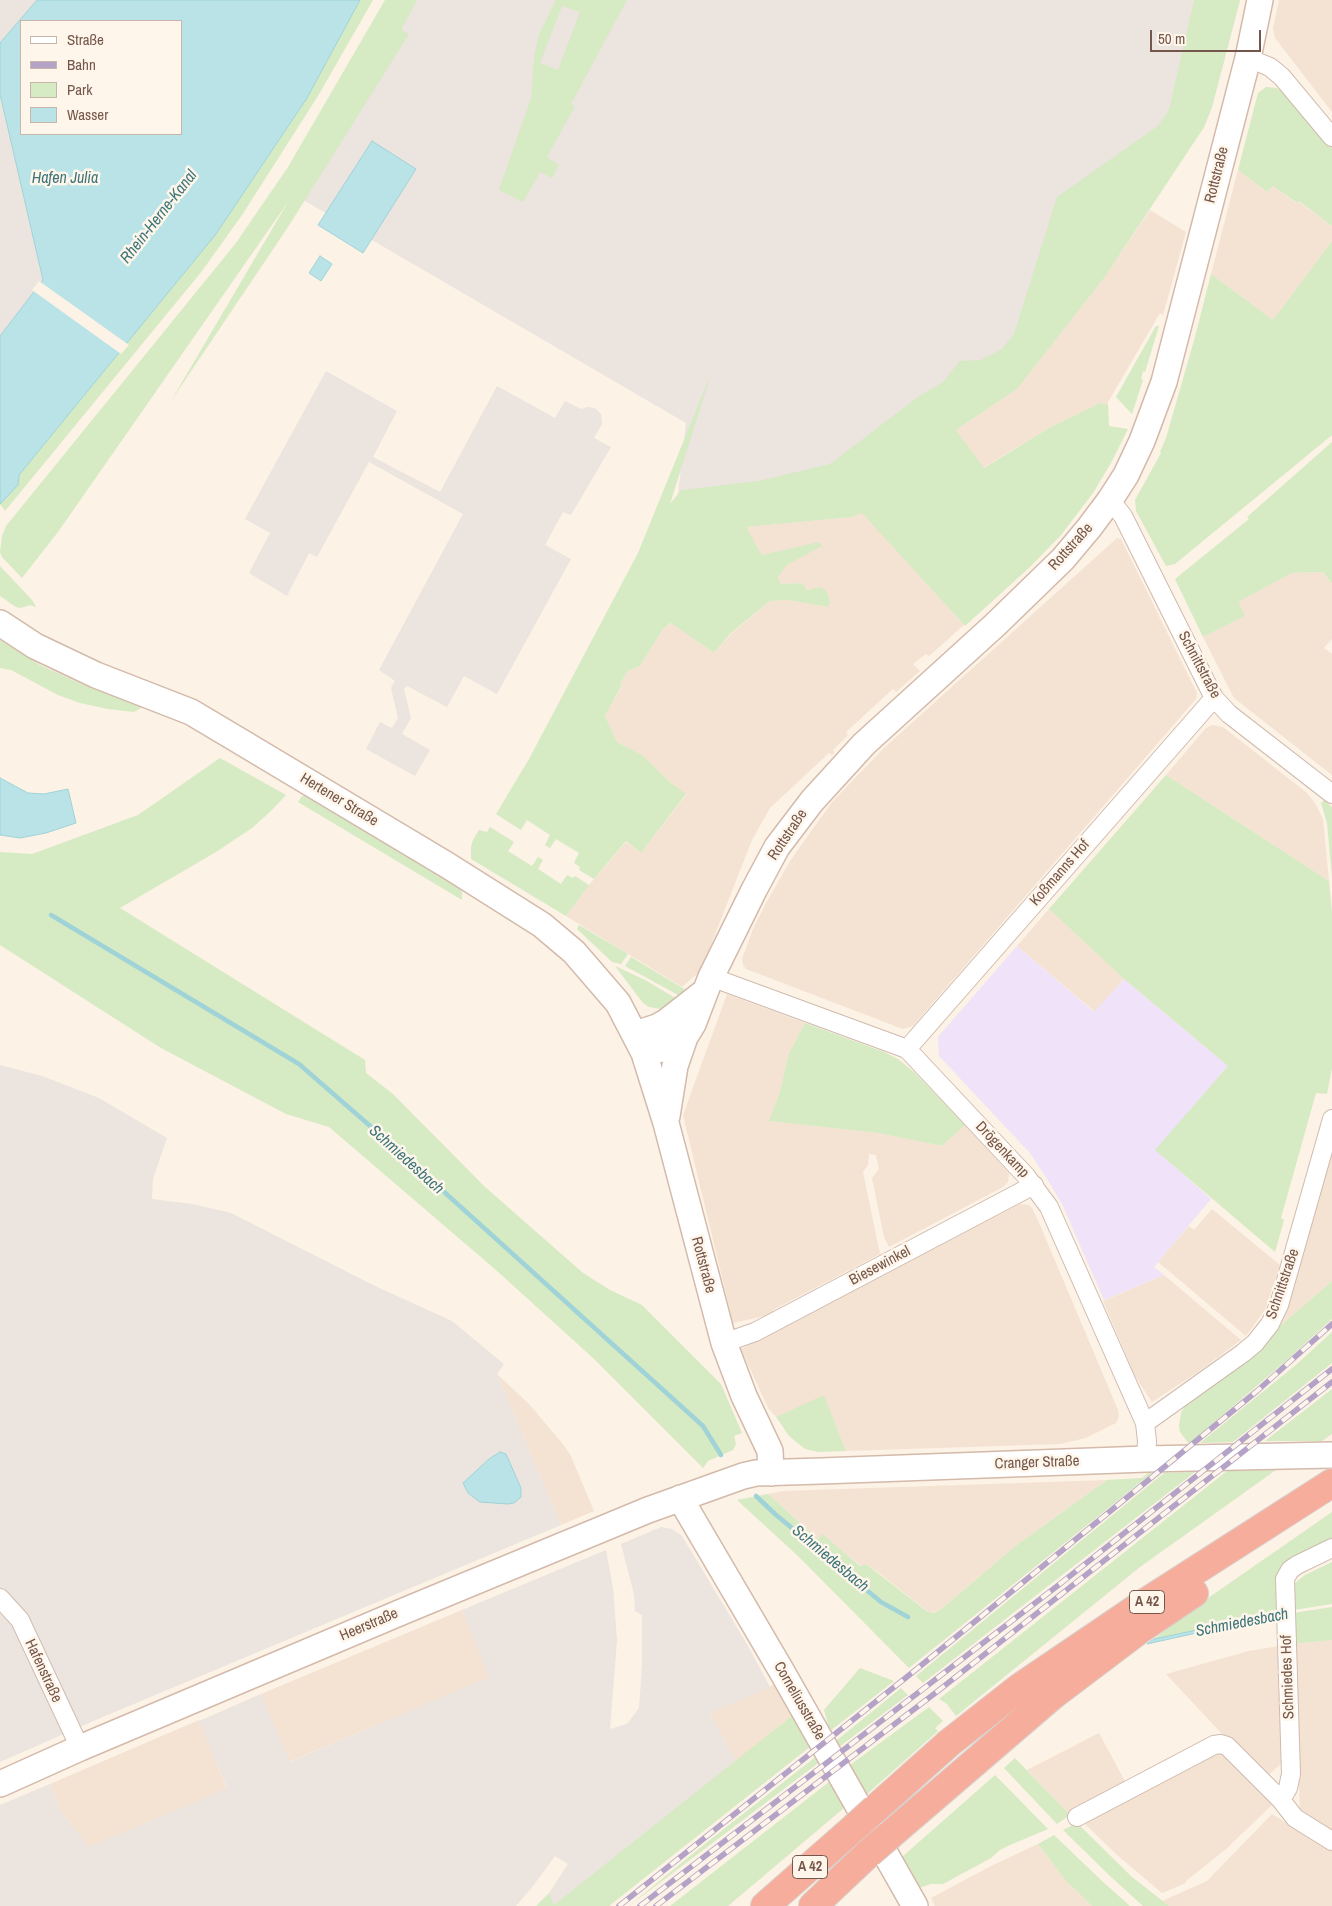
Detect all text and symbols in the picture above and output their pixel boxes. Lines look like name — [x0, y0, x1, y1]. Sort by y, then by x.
legend — [20, 20, 182, 135]
scale bar — [1152, 20, 1263, 52]
text: 50 m — [1158, 28, 1185, 49]
text: Straße — [67, 29, 104, 50]
text: Bahn — [67, 54, 96, 75]
text: Park — [67, 79, 92, 100]
text: Wasser — [67, 104, 108, 125]
street label: Rottstraße — [1201, 145, 1233, 205]
water label: Rhein-Herne-Kanal — [117, 167, 201, 267]
water label: Hafen Julia — [32, 169, 98, 189]
street label: Rottstraße — [1045, 520, 1097, 574]
street label: Schnittstraße — [1174, 628, 1224, 702]
street label: Hertener Straße — [297, 770, 381, 830]
street label: Rottstraße — [764, 806, 812, 864]
street label: Koßmanns Hof — [1026, 836, 1094, 910]
street label: Drögenkamp — [971, 1118, 1033, 1182]
water label: Schmiedesbach — [365, 1121, 447, 1199]
street label: Rottstraße — [687, 1235, 719, 1295]
street label: Biesewinkel — [846, 1242, 914, 1290]
street label: Schnittstraße — [1263, 1246, 1303, 1322]
street label: Cranger Straße — [994, 1453, 1080, 1473]
water label: Schmiedesbach — [788, 1521, 872, 1597]
road number: A 42 — [1130, 1590, 1164, 1614]
street label: Heerstraße — [337, 1605, 401, 1645]
water label: Schmiedesbach — [1194, 1605, 1290, 1641]
street label: Schmiedes Hof — [1278, 1635, 1298, 1719]
street label: Hafenstraße — [21, 1637, 65, 1705]
street label: Corneliusstraße — [769, 1659, 829, 1743]
road number: A 42 — [792, 1855, 828, 1878]

